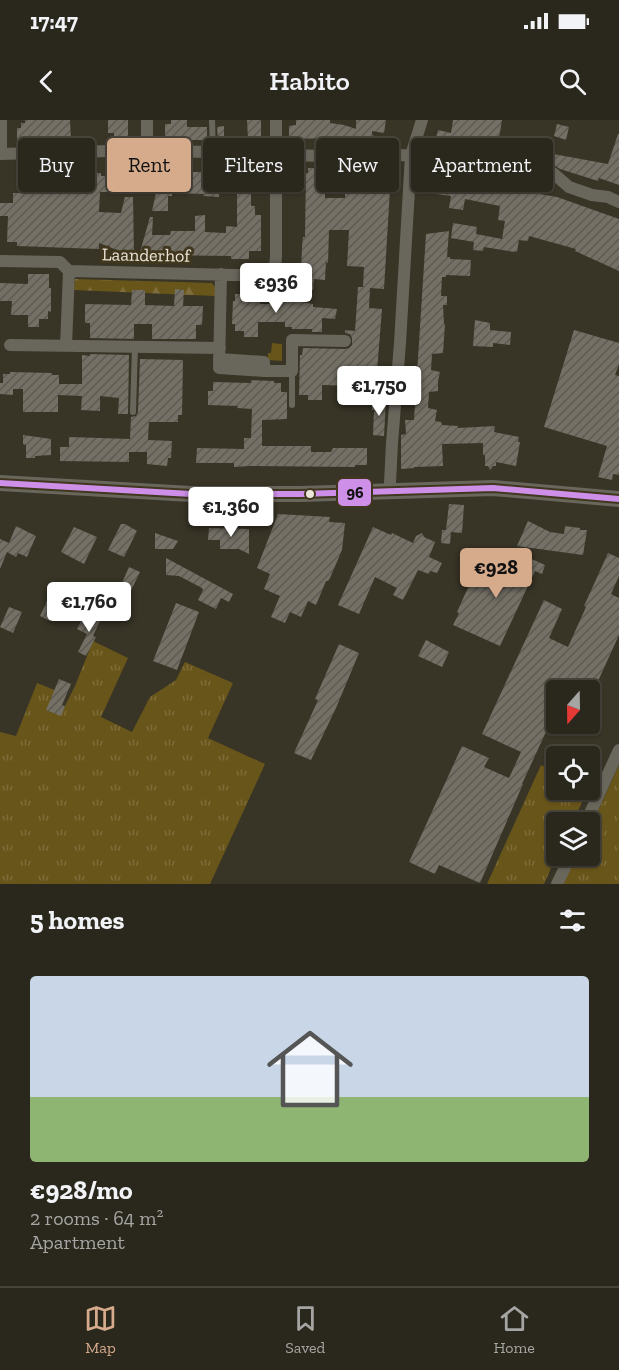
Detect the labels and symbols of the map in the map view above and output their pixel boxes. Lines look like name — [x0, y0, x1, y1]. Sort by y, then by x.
street label: Laanderhof — [102, 243, 192, 267]
pin: €936 — [240, 263, 312, 314]
pin: €1,750 — [330, 366, 428, 417]
line badge: 96 — [337, 478, 372, 507]
text: 96 — [346, 483, 364, 502]
pin: €1,360 — [182, 487, 280, 538]
unlabelled marker — [304, 488, 316, 500]
pin: €928 — [460, 548, 532, 599]
pin: €1,760 — [40, 582, 138, 633]
north arrow — [546, 680, 600, 734]

